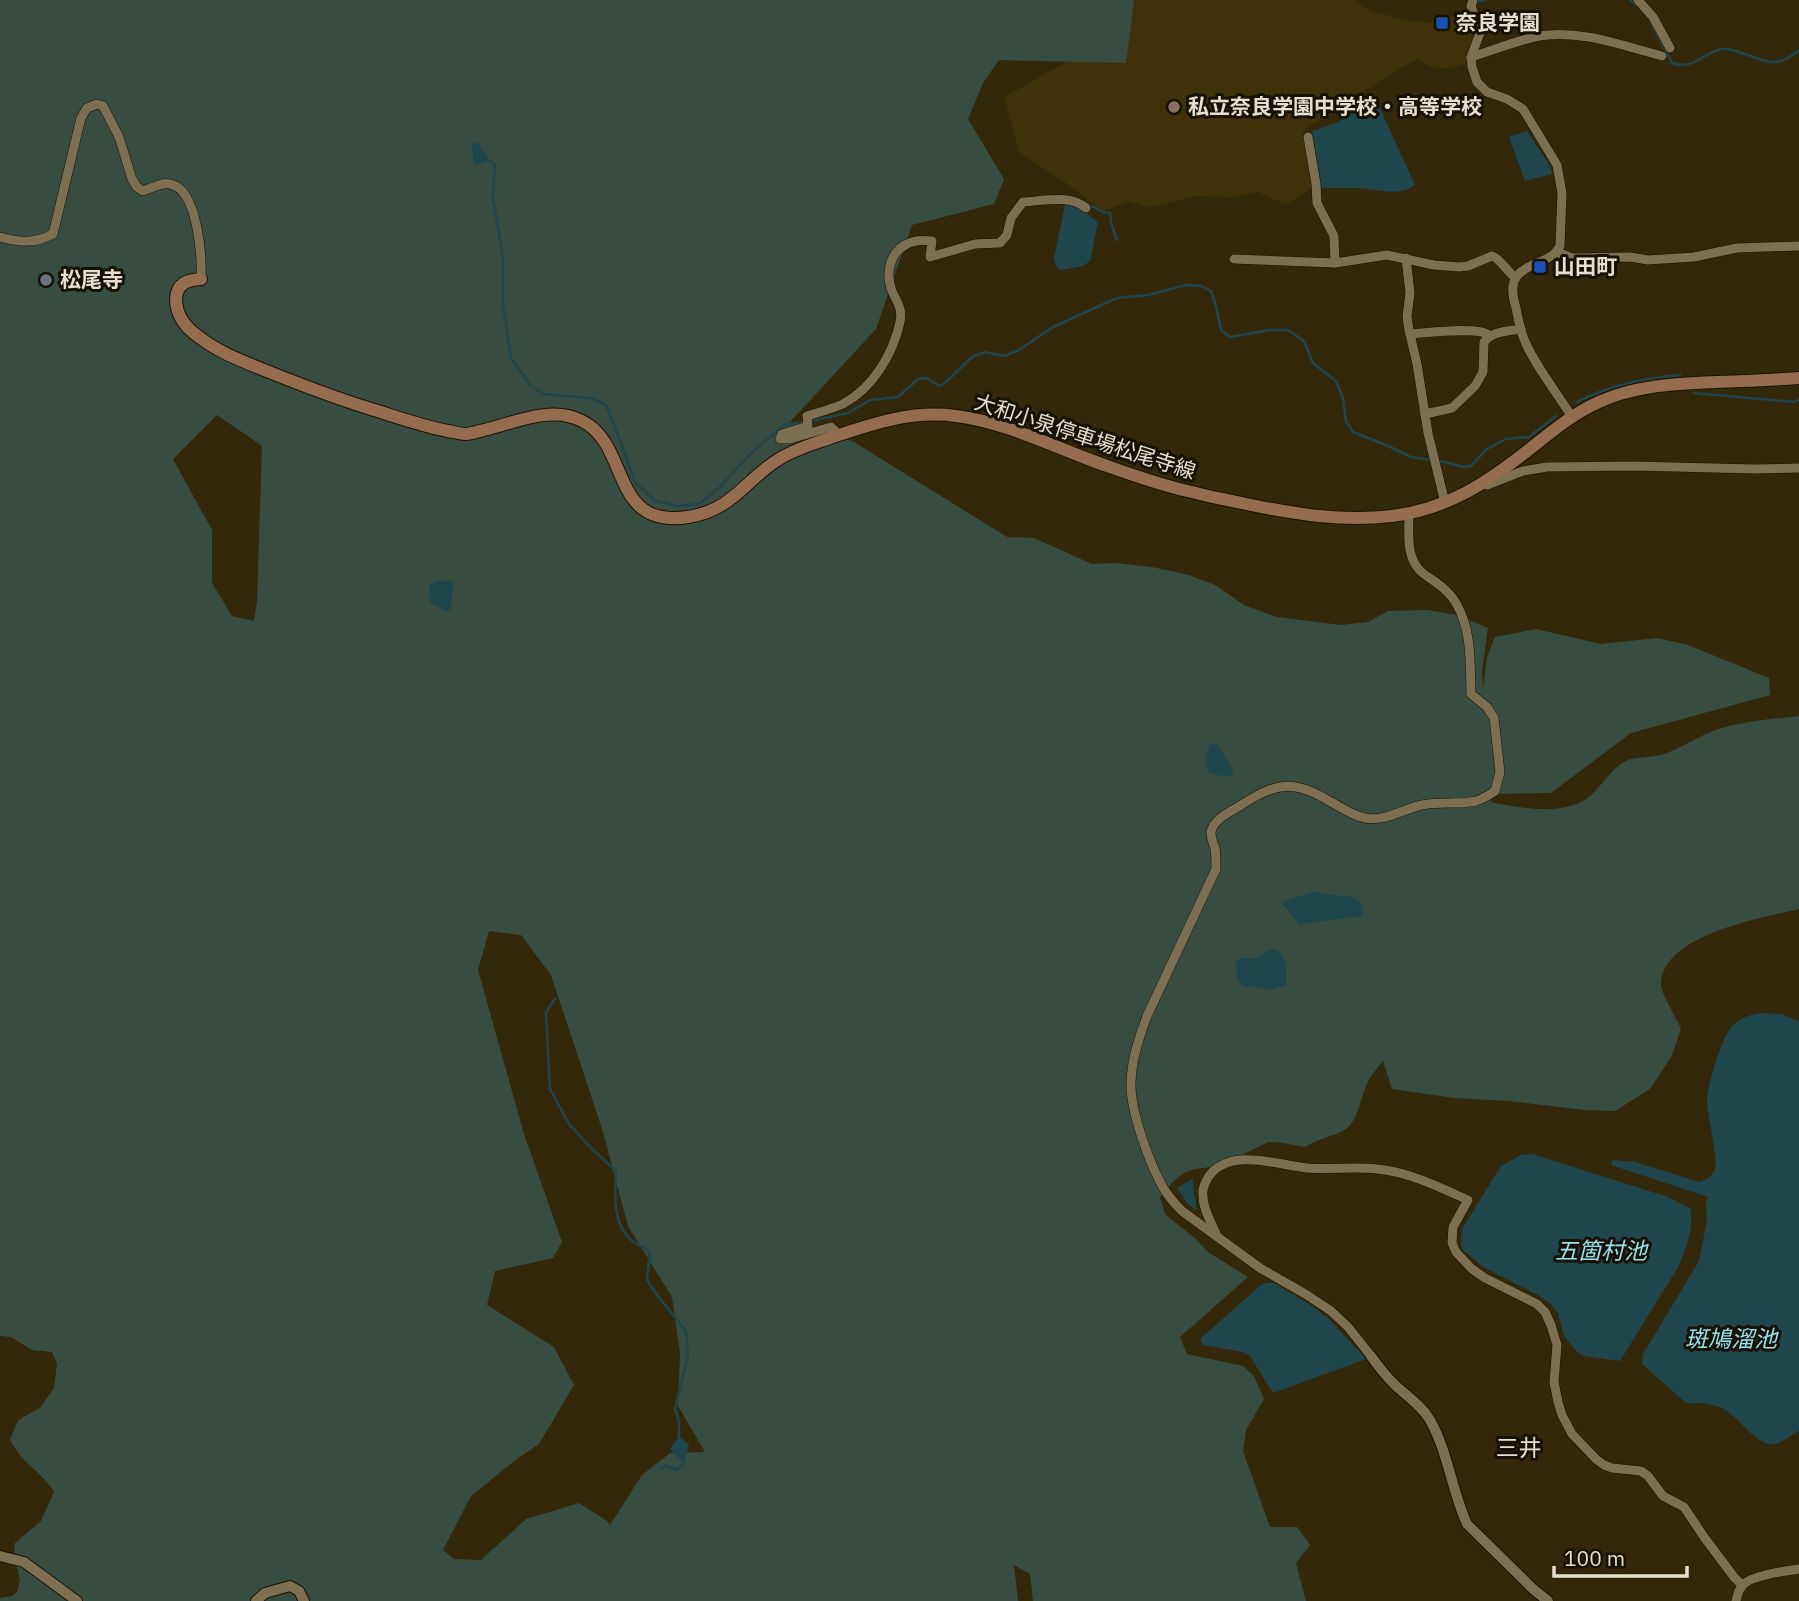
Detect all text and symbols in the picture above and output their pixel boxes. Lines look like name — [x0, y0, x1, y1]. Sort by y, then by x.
place label: 奈良学園 — [1456, 8, 1540, 36]
marker: 奈良学園 — [1434, 15, 1450, 31]
place label: 私立奈良学園中学校・高等学校 — [1188, 92, 1482, 120]
marker: 私立奈良学園中学校・高等学校 — [1166, 99, 1182, 115]
place label: 山田町 — [1554, 252, 1617, 280]
marker: 山田町 — [1532, 259, 1548, 275]
place label: 松尾寺 — [60, 265, 123, 293]
marker: 松尾寺 — [38, 272, 54, 288]
street label: 大和小泉停車場松尾寺線 — [971, 387, 1199, 485]
water label: 五箇村池 — [1555, 1235, 1649, 1265]
water label: 斑鳩溜池 — [1685, 1323, 1779, 1353]
district label: 三井 — [1496, 1432, 1542, 1462]
scale bar — [1554, 1534, 1687, 1578]
text: 100 m — [1564, 1544, 1625, 1572]

